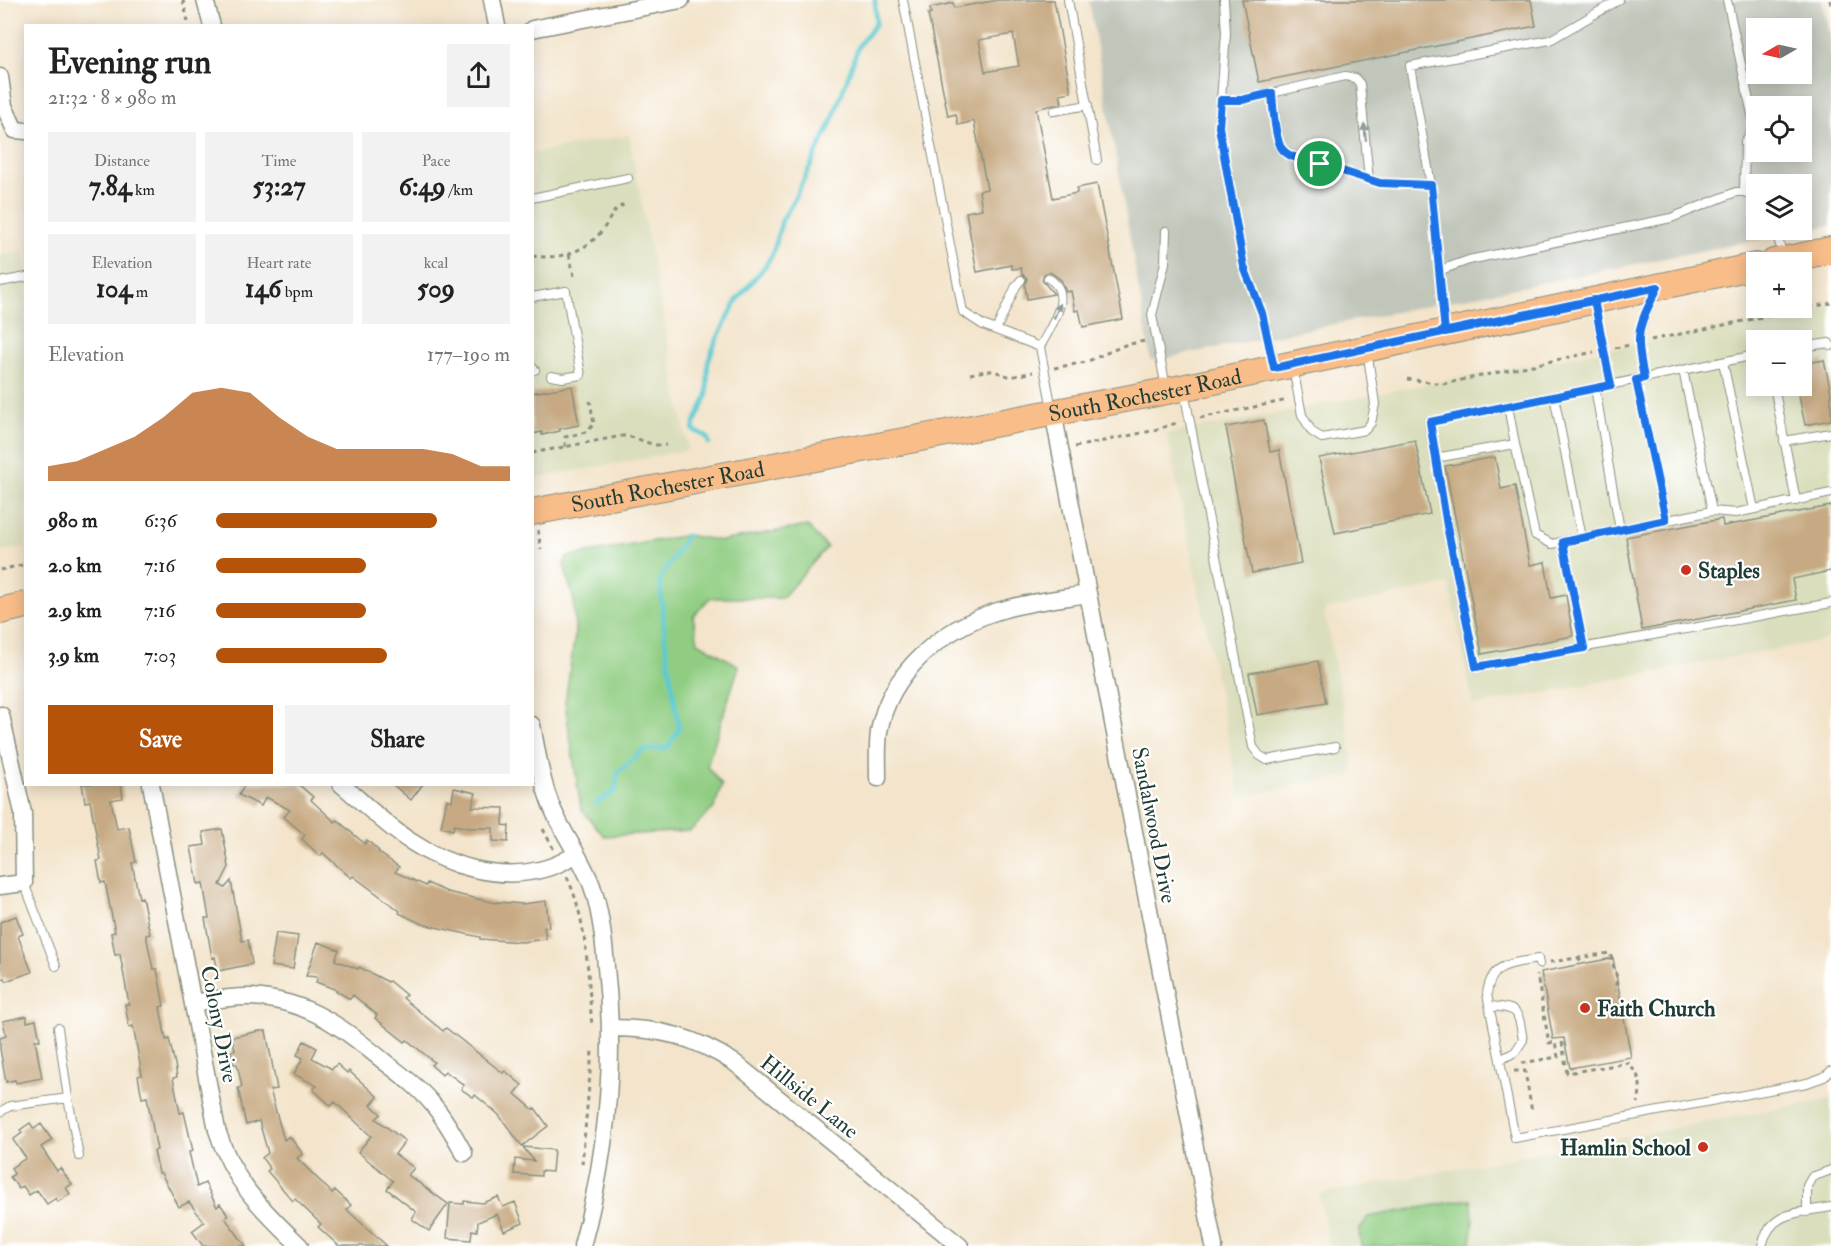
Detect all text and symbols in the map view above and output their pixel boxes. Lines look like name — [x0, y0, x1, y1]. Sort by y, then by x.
north arrow — [1746, 18, 1812, 84]
map controls — [1746, 18, 1812, 396]
text: Evening run — [48, 42, 211, 83]
button: share — [447, 44, 510, 107]
text: 21:32 · 8 × 980 m — [48, 85, 177, 110]
button: locate — [1746, 96, 1812, 162]
one-way arrow — [1360, 122, 1370, 141]
pin — [1294, 138, 1345, 189]
icon: arrive — [1303, 147, 1336, 180]
text: Distance — [94, 151, 150, 171]
text: Time — [262, 151, 296, 171]
text: Pace — [422, 151, 450, 171]
text: 7.84 — [89, 171, 132, 203]
text: 53:27 — [253, 171, 305, 203]
text: 6:49 — [399, 171, 446, 203]
button: layers — [1746, 174, 1812, 240]
text: km — [132, 180, 155, 200]
text: /km — [446, 180, 473, 200]
button: + — [1746, 252, 1812, 318]
text: Elevation — [92, 253, 152, 273]
text: Heart rate — [246, 253, 312, 273]
text: kcal — [424, 253, 448, 273]
text: 104 — [96, 273, 132, 305]
text: 146 — [245, 273, 281, 305]
text: 509 — [417, 273, 455, 305]
text: m — [132, 282, 148, 302]
text: bpm — [281, 282, 313, 302]
one-way arrow — [1052, 302, 1062, 320]
button: − — [1746, 330, 1812, 396]
text: Elevation — [48, 342, 124, 367]
text: 177–190 m — [427, 342, 510, 367]
street label: South Rochester Road — [1046, 363, 1244, 428]
street label: South Rochester Road — [569, 455, 767, 519]
text: 980 m — [48, 508, 98, 533]
text: 6:36 — [144, 508, 177, 533]
text: 2.0 km — [48, 553, 102, 578]
text: 7:16 — [144, 553, 175, 578]
place label: Staples — [1698, 557, 1760, 586]
marker: Staples — [1679, 563, 1693, 577]
text: 2.9 km — [48, 598, 102, 623]
text: 7:16 — [144, 598, 175, 623]
text: 3.9 km — [48, 643, 99, 668]
text: 7:03 — [144, 643, 176, 668]
button: Save — [48, 705, 273, 774]
button: Share — [285, 705, 510, 774]
street label: Sandalwood Drive — [1125, 745, 1183, 906]
street label: Colony Drive — [194, 963, 244, 1085]
place label: Faith Church — [1597, 995, 1716, 1023]
marker: Faith Church — [1578, 1001, 1592, 1015]
street label: Hillside Lane — [754, 1049, 864, 1145]
place label: Hamlin School — [1560, 1134, 1691, 1162]
marker: Hamlin School — [1696, 1140, 1710, 1154]

